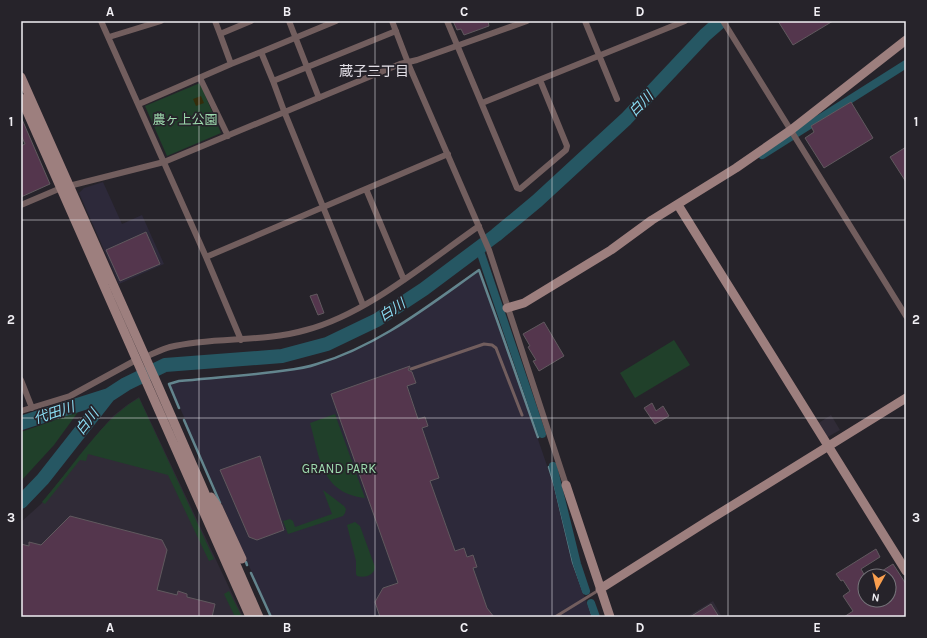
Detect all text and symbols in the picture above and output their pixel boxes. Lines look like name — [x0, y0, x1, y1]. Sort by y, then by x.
text: A — [106, 4, 114, 19]
text: B — [283, 4, 291, 19]
text: C — [460, 4, 468, 19]
text: D — [636, 4, 645, 19]
text: E — [813, 4, 821, 19]
district label: 蔵子三丁目 — [339, 63, 409, 80]
water label: 白川 — [625, 87, 658, 120]
park label: 農ヶ上公園 — [152, 112, 218, 127]
text: 1 — [9, 114, 13, 129]
text: 1 — [914, 114, 918, 129]
water label: 白川 — [376, 294, 410, 325]
text: 2 — [7, 312, 15, 327]
text: 2 — [912, 312, 920, 327]
water label: 代田川 — [31, 398, 79, 428]
water label: 白川 — [72, 404, 104, 438]
park label: GRAND PARK — [302, 461, 376, 476]
text: 3 — [7, 510, 15, 525]
text: 3 — [912, 510, 920, 525]
north arrow — [857, 568, 897, 608]
text: N — [871, 590, 880, 604]
text: A — [106, 620, 114, 635]
text: B — [283, 620, 291, 635]
text: C — [460, 620, 468, 635]
text: D — [636, 620, 645, 635]
text: E — [813, 620, 821, 635]

